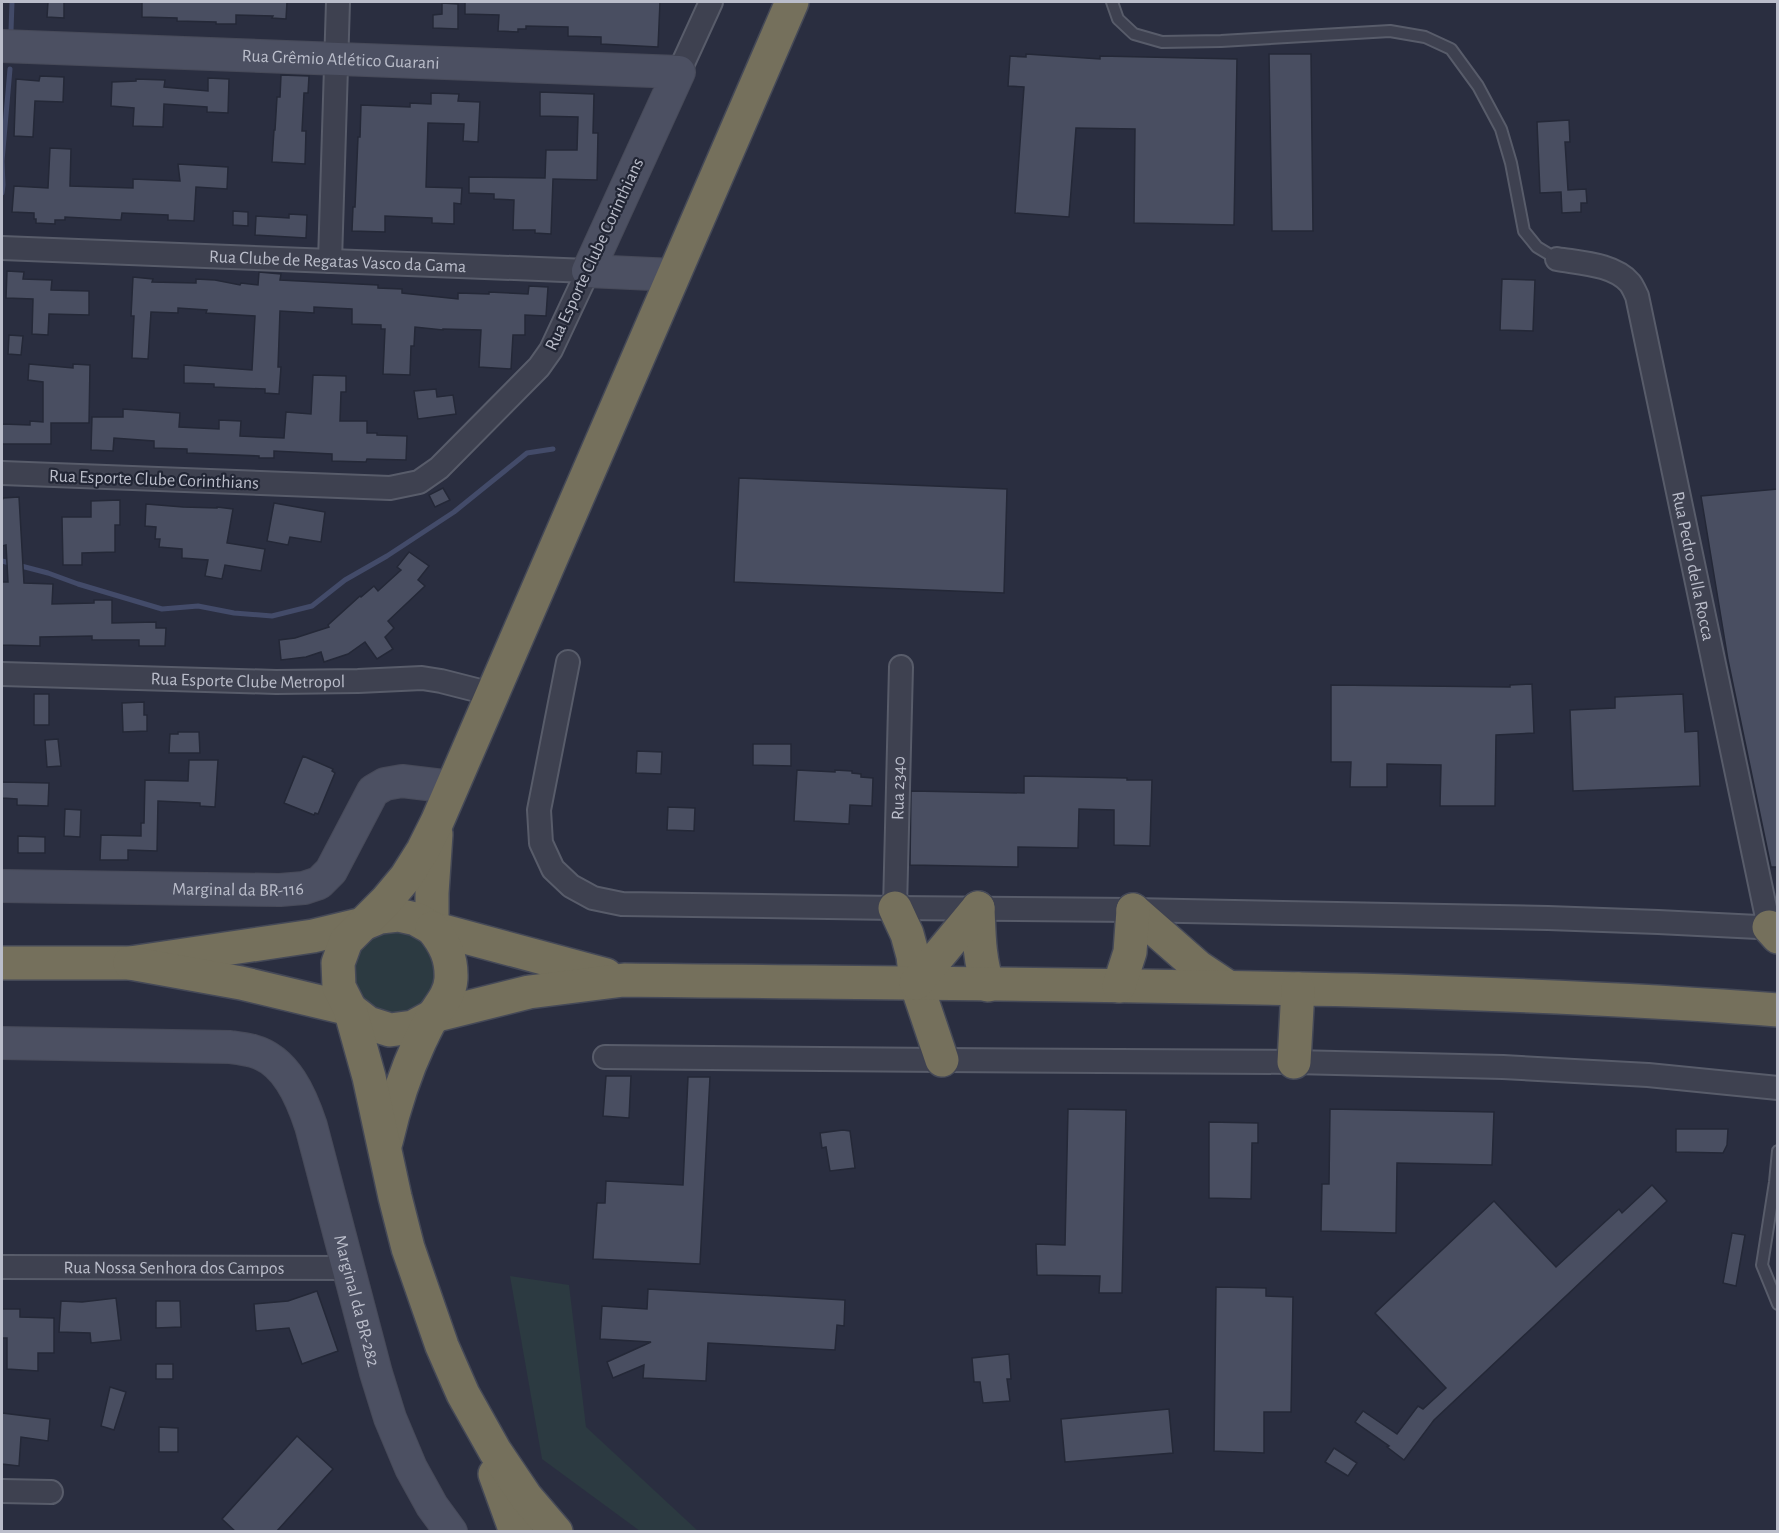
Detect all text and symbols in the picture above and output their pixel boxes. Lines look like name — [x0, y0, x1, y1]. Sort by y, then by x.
street label: Rua Grêmio Atlético Guarani — [241, 47, 440, 73]
street label: Rua Esporte Clube Corinthians — [542, 155, 647, 353]
street label: Rua Clube de Regatas Vasco da Gama — [209, 248, 467, 276]
street label: Rua Esporte Clube Corinthians — [49, 467, 259, 493]
street label: Rua Pedro della Rocca — [1668, 490, 1717, 642]
street label: Rua Esporte Clube Metropol — [150, 670, 345, 692]
street label: Rua 2340 — [889, 756, 909, 820]
street label: Marginal da BR-116 — [172, 880, 305, 900]
street label: Marginal da BR-282 — [330, 1233, 382, 1369]
street label: Rua Nossa Senhora dos Campos — [64, 1259, 284, 1278]

